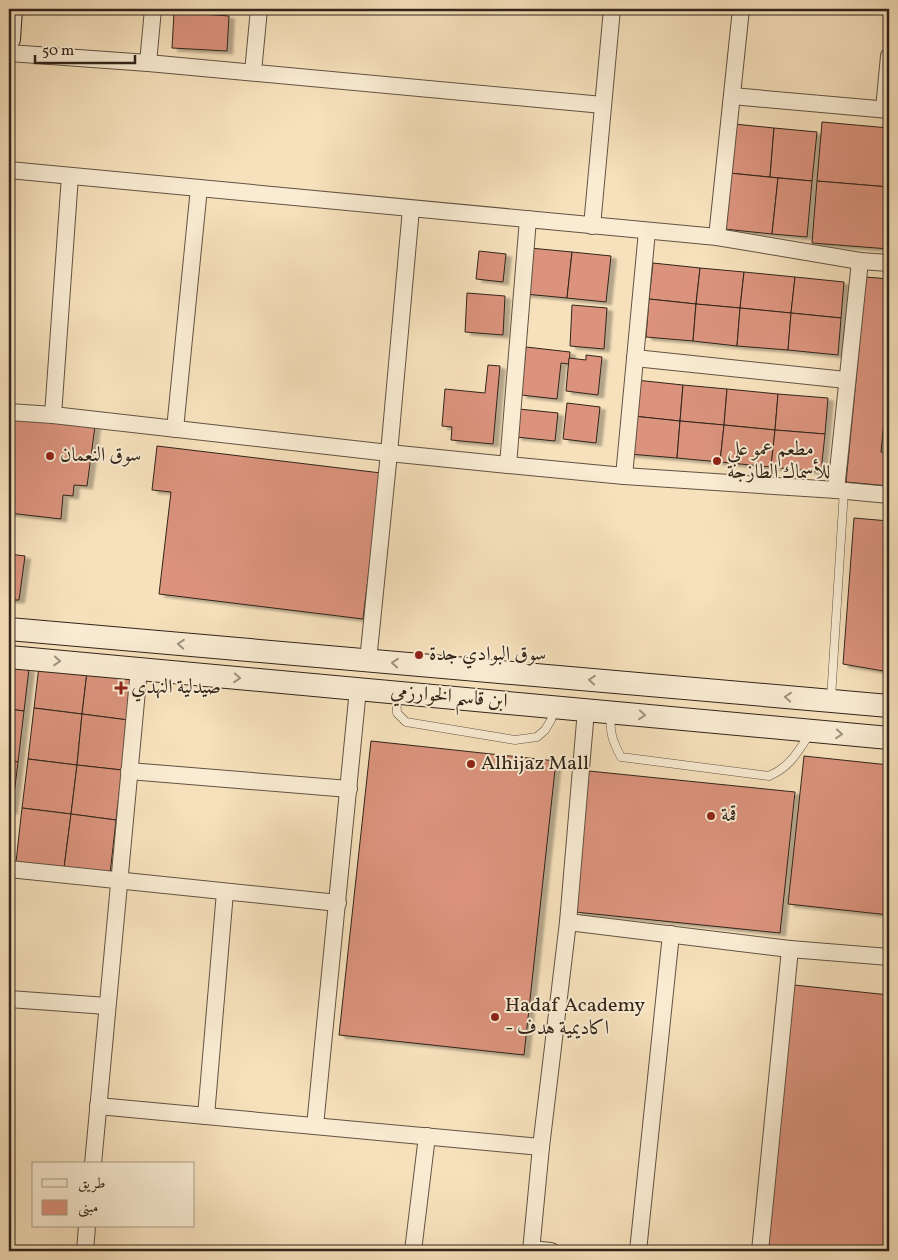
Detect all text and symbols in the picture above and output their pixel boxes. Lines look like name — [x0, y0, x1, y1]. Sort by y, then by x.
scale bar — [35, 32, 135, 64]
text: 50 m — [42, 41, 74, 62]
place label: مطعم عمو علي للأسماك الطازجة — [727, 436, 830, 487]
place label: سوق النعمان — [60, 442, 141, 470]
marker: سوق النعمان — [44, 450, 56, 462]
marker: مطعم عمو علي للأسماك الطازجة — [711, 455, 723, 467]
one-way arrow — [176, 639, 184, 650]
place label: سوق البوادي جدة — [429, 641, 546, 669]
marker: سوق البوادي جدة — [413, 649, 425, 661]
one-way arrow — [54, 655, 62, 666]
one-way arrow — [391, 658, 399, 669]
one-way arrow — [233, 672, 241, 683]
place label: صيدلية النهدي — [131, 674, 221, 702]
one-way arrow — [587, 675, 595, 686]
street label: ابن قاسم الخوارزمي — [389, 678, 509, 720]
marker: صيدلية النهدي — [115, 682, 127, 694]
one-way arrow — [784, 692, 792, 703]
one-way arrow — [639, 710, 647, 721]
one-way arrow — [835, 728, 843, 739]
place label: Alhijaz Mall — [481, 750, 589, 778]
marker: Alhijaz Mall — [465, 758, 477, 770]
place label: قمة — [721, 802, 736, 830]
marker: قمة — [705, 810, 717, 822]
place label: Hadaf Academy - اكاديمية هدف — [505, 992, 645, 1043]
marker: Hadaf Academy - اكاديمية هدف — [489, 1011, 501, 1023]
legend — [32, 1162, 195, 1228]
text: طريق — [78, 1174, 105, 1195]
text: مبنى — [78, 1198, 98, 1219]

